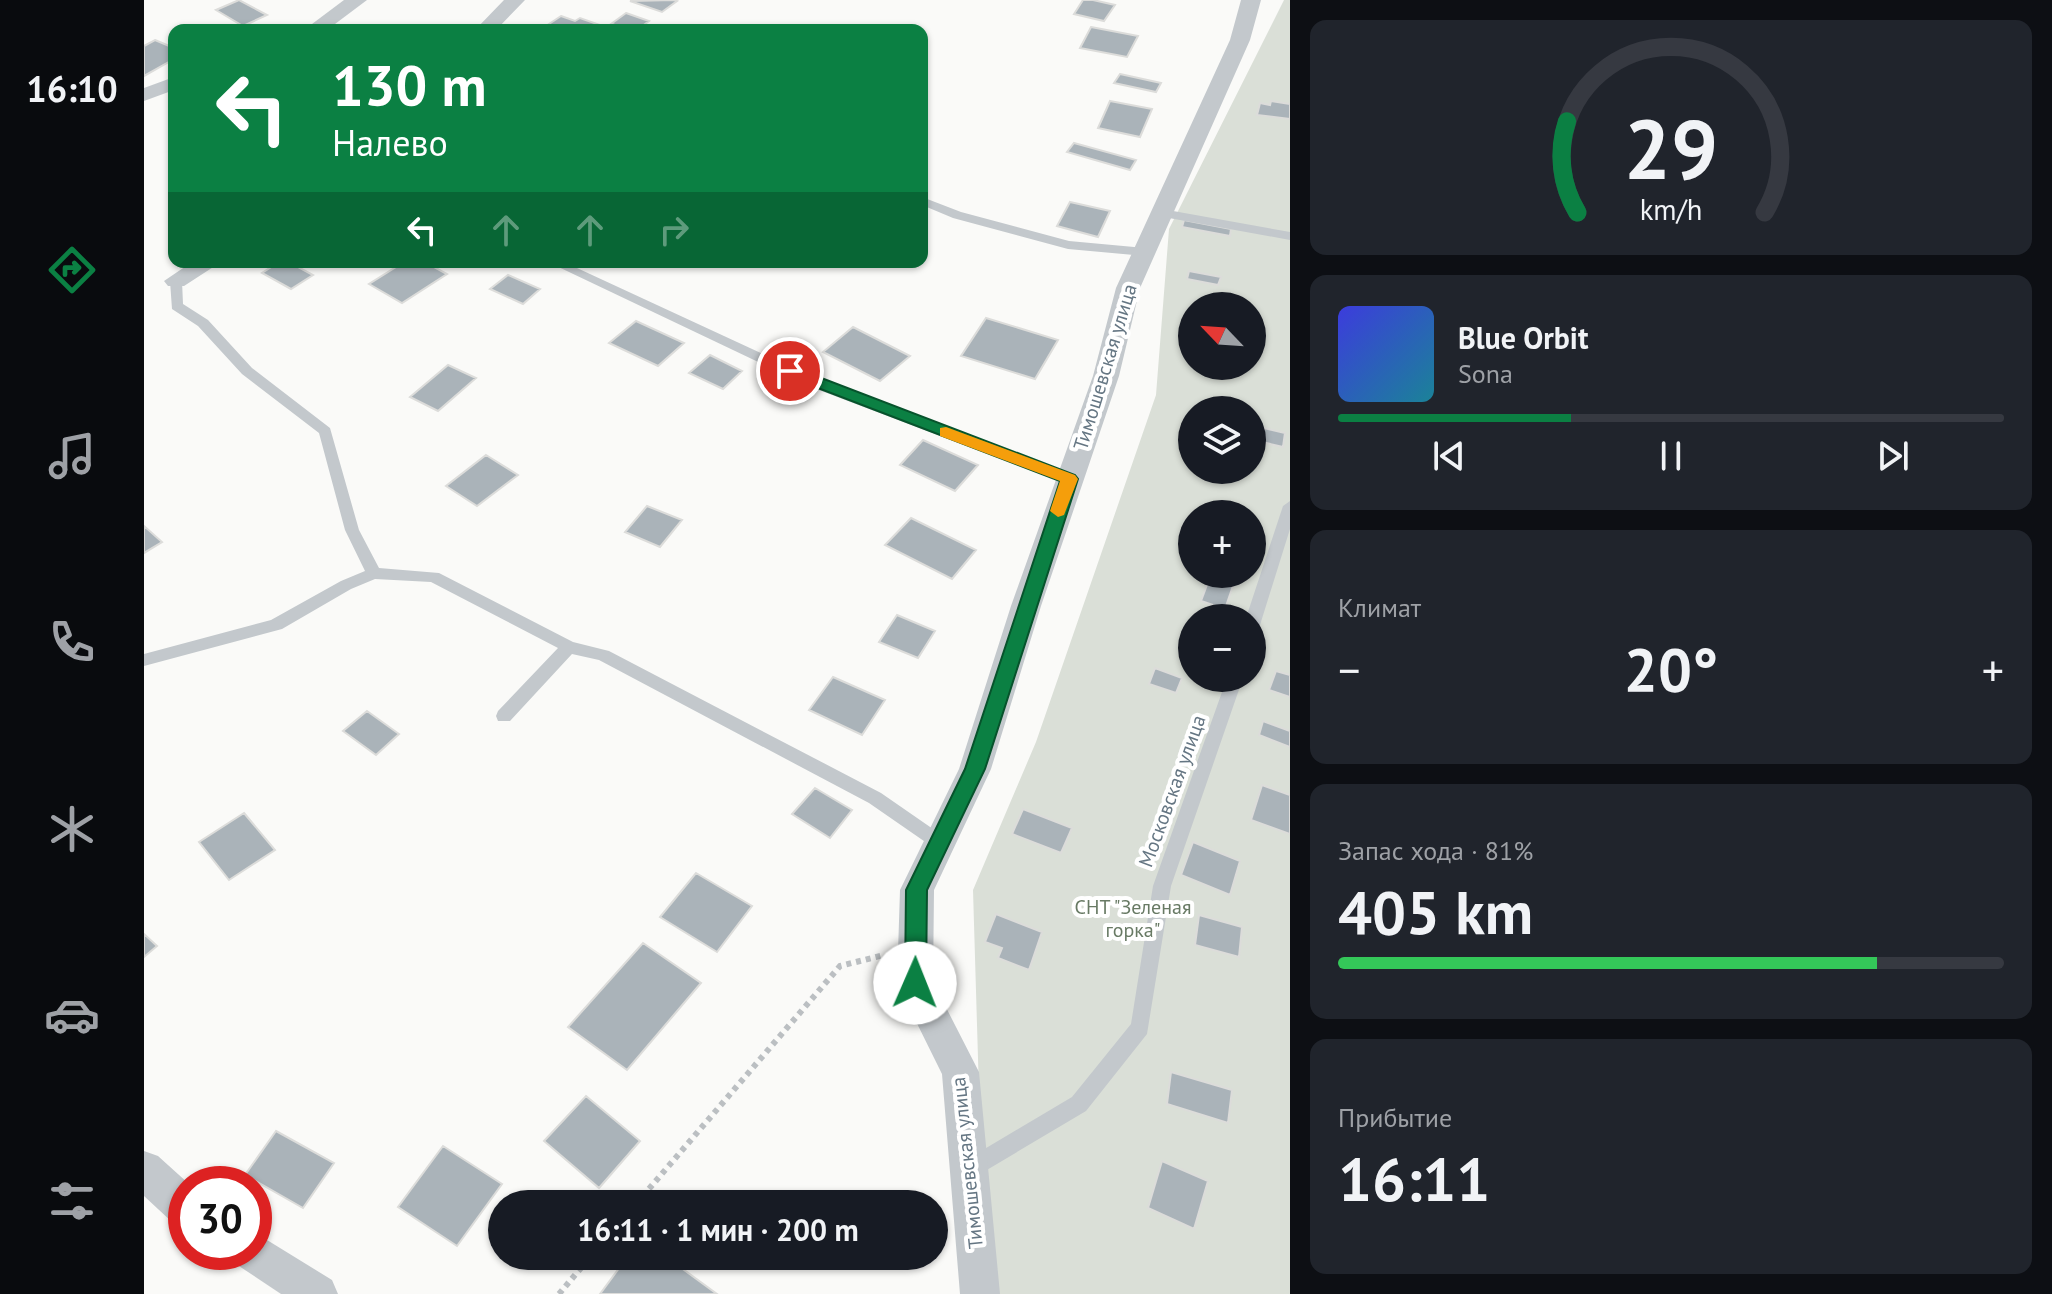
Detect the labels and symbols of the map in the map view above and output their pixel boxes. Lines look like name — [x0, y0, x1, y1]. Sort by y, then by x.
street label: Тимошевская улица — [1067, 281, 1143, 453]
north arrow — [1178, 292, 1266, 380]
pin — [756, 337, 824, 405]
street label: Московская улица — [1132, 711, 1212, 871]
park label: СНТ "Зеленая горка" — [1075, 894, 1191, 943]
position arrow — [873, 941, 957, 1025]
street label: Тимошевская улица — [945, 1076, 989, 1250]
speed limit sign: 30 — [168, 1166, 272, 1270]

